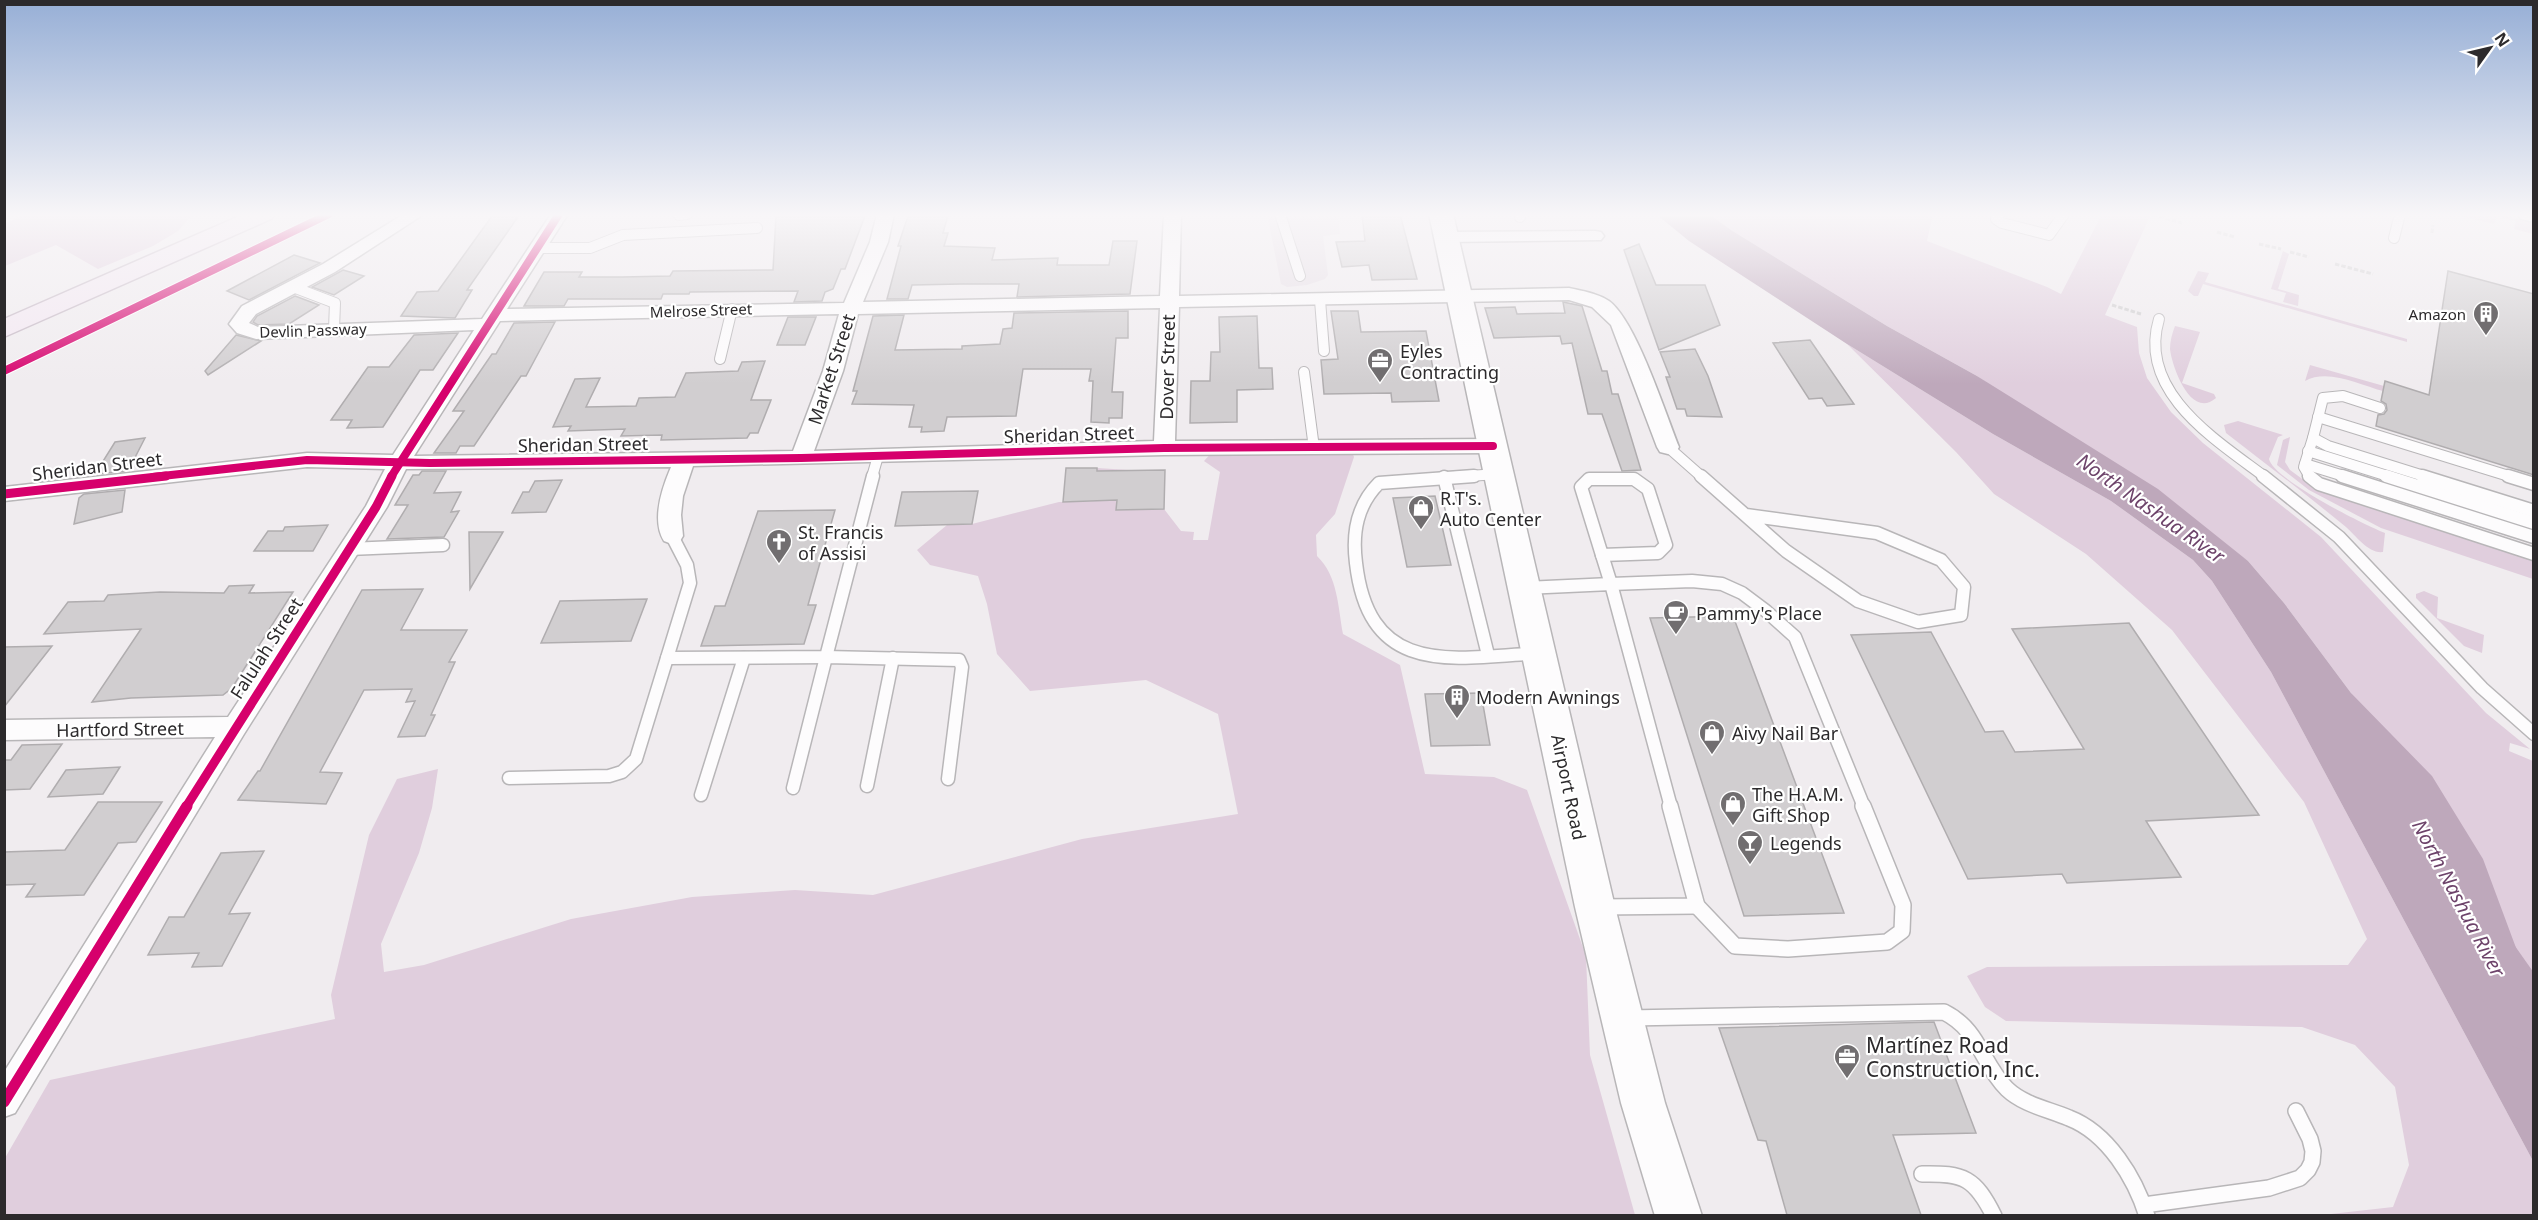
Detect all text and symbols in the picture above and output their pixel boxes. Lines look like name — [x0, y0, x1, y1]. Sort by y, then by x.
north arrow — [2460, 18, 2520, 78]
text: N — [2490, 28, 2515, 51]
street label: Melrose Street — [650, 298, 753, 322]
building icon: Amazon — [2471, 299, 2501, 337]
place label: Amazon — [2409, 304, 2466, 324]
street label: Market Street — [802, 310, 860, 427]
street label: Dover Street — [1154, 314, 1180, 420]
street label: Devlin Passway — [259, 318, 367, 342]
place label: Eyles Contracting — [1400, 339, 1499, 384]
office icon: Eyles Contracting — [1365, 346, 1395, 384]
street label: Sheridan Street — [1003, 420, 1135, 448]
street label: Sheridan Street — [518, 431, 649, 457]
street label: Sheridan Street — [31, 446, 164, 486]
water label: North Nashua River — [2072, 447, 2231, 570]
place label: R.T's. Auto Center — [1440, 486, 1542, 531]
shop icon: R.T's. Auto Center — [1406, 493, 1436, 531]
place label: St. Francis of Assisi — [798, 520, 883, 565]
church icon: St. Francis of Assisi — [764, 527, 794, 565]
street label: Falulah Street — [224, 592, 308, 703]
cafe icon: Pammy's Place — [1661, 598, 1691, 636]
place label: Pammy's Place — [1696, 601, 1822, 625]
building icon: Modern Awnings — [1442, 682, 1472, 720]
place label: Modern Awnings — [1476, 685, 1620, 709]
street label: Hartford Street — [56, 716, 184, 742]
shop icon: Aivy Nail Bar — [1697, 718, 1727, 756]
place label: Aivy Nail Bar — [1732, 721, 1839, 745]
street label: Airport Road — [1546, 732, 1592, 842]
place label: The H.A.M. Gift Shop — [1752, 782, 1844, 827]
shop icon: The H.A.M. Gift Shop — [1718, 789, 1748, 827]
water label: North Nashua River — [2406, 815, 2512, 982]
bar icon: Legends — [1735, 828, 1765, 866]
place label: Legends — [1770, 831, 1842, 855]
place label: Martínez Road Construction, Inc. — [1866, 1031, 2040, 1083]
office icon: Martínez Road Construction, Inc. — [1832, 1042, 1862, 1080]

